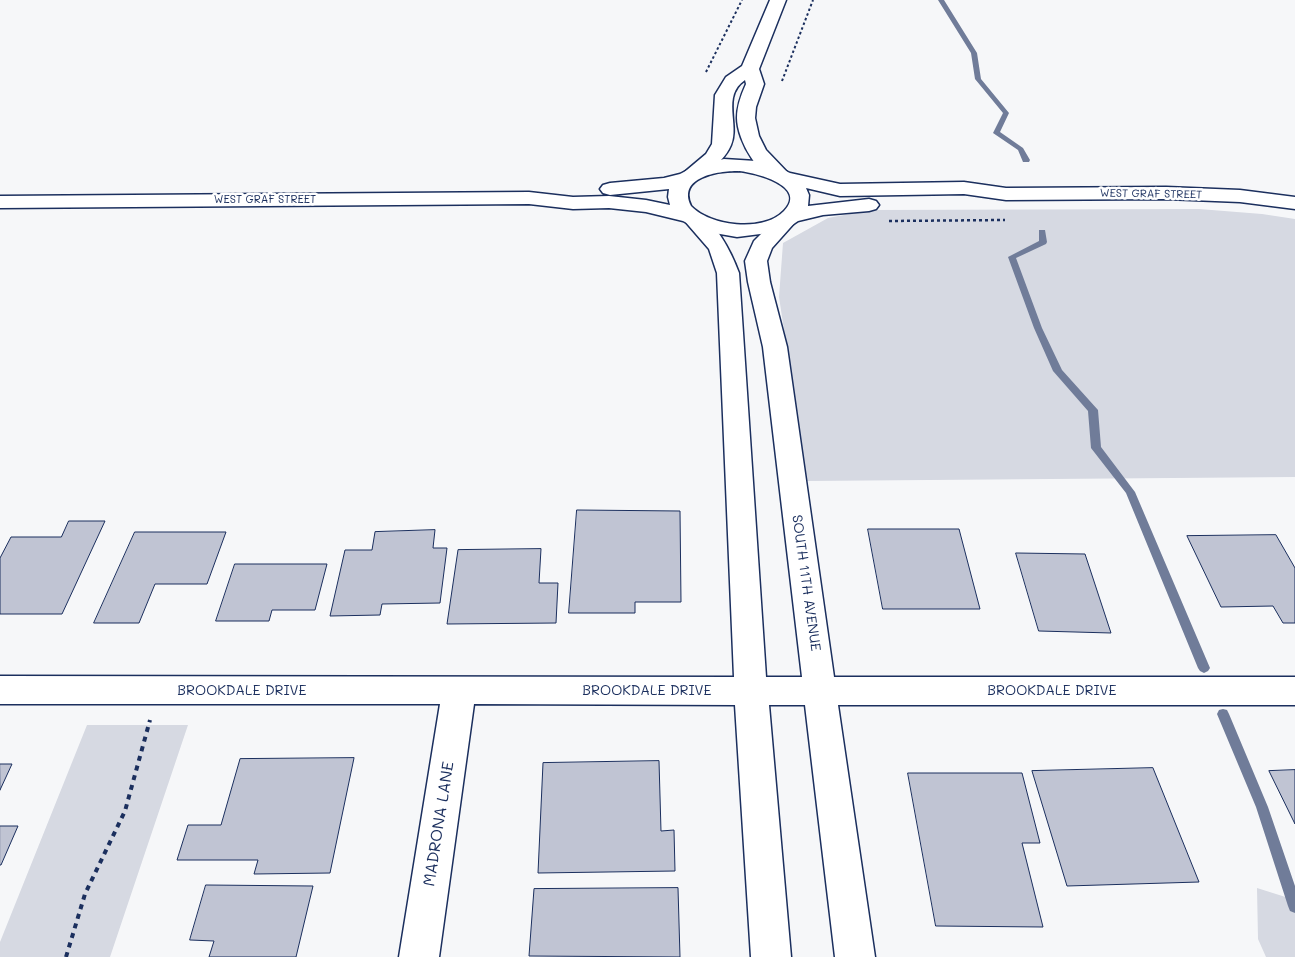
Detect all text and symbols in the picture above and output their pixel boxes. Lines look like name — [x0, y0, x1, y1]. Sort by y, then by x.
street label: WEST GRAF STREET — [1100, 187, 1202, 201]
street label: WEST GRAF STREET — [214, 193, 316, 207]
street label: SOUTH 11TH AVENUE — [788, 514, 824, 652]
street label: BROOKDALE DRIVE — [177, 683, 307, 699]
street label: BROOKDALE DRIVE — [582, 683, 712, 699]
street label: BROOKDALE DRIVE — [987, 683, 1117, 699]
street label: MADRONA LANE — [420, 760, 458, 888]

